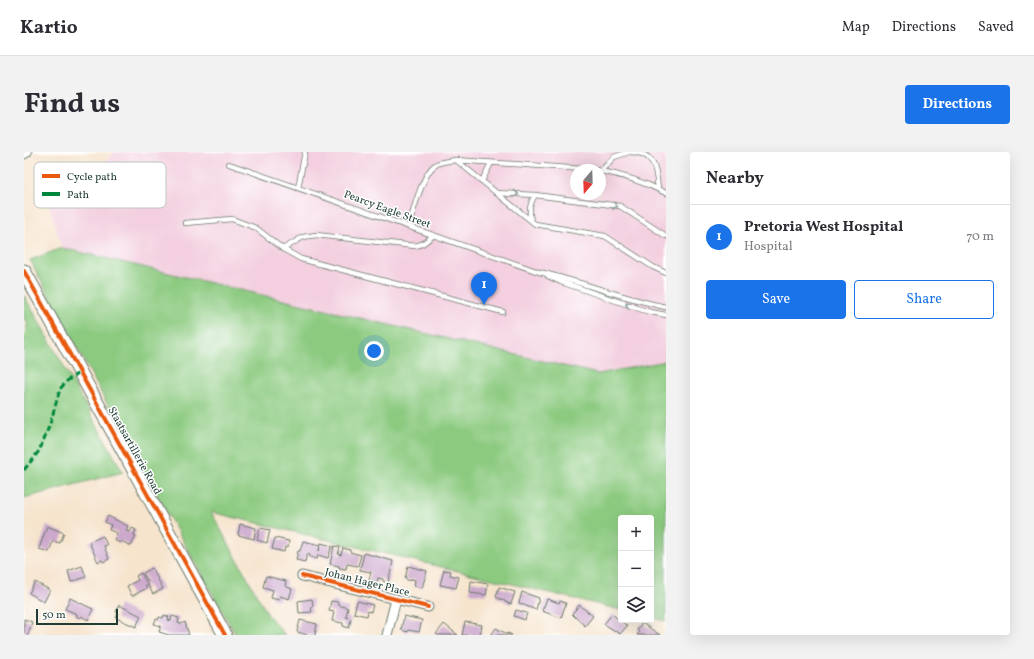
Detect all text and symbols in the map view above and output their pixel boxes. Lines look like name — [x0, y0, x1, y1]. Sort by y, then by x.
text: Kartio — [20, 15, 78, 41]
text: Map — [842, 18, 870, 37]
text: Directions — [892, 18, 956, 37]
text: Saved — [978, 18, 1014, 37]
text: Find us — [24, 85, 120, 124]
button: Directions — [905, 85, 1010, 124]
legend — [34, 162, 166, 208]
north arrow — [570, 164, 606, 200]
text: Nearby — [706, 167, 764, 190]
text: Cycle path — [67, 170, 117, 185]
street label: Pearcy Eagle Street — [341, 187, 433, 233]
text: Path — [67, 188, 90, 203]
one-way arrow — [512, 189, 519, 198]
one-way arrow — [612, 201, 618, 209]
text: Pretoria West Hospital — [744, 217, 903, 238]
text: 1 — [716, 228, 722, 246]
text: 70 m — [966, 228, 994, 246]
text: Hospital — [744, 238, 793, 256]
pin: 1 — [471, 272, 497, 305]
button: Save — [706, 280, 846, 319]
button: Share — [854, 280, 994, 319]
one-way arrow — [625, 301, 632, 310]
your location — [364, 341, 384, 361]
street label: Staatsartillerie Road — [104, 404, 164, 498]
map controls — [618, 515, 654, 623]
button: + — [618, 515, 654, 551]
button: − — [618, 551, 654, 587]
street label: Johan Hager Place — [323, 565, 411, 601]
button: layers — [618, 587, 654, 623]
scale bar — [36, 607, 118, 626]
text: 50 m — [42, 608, 66, 623]

